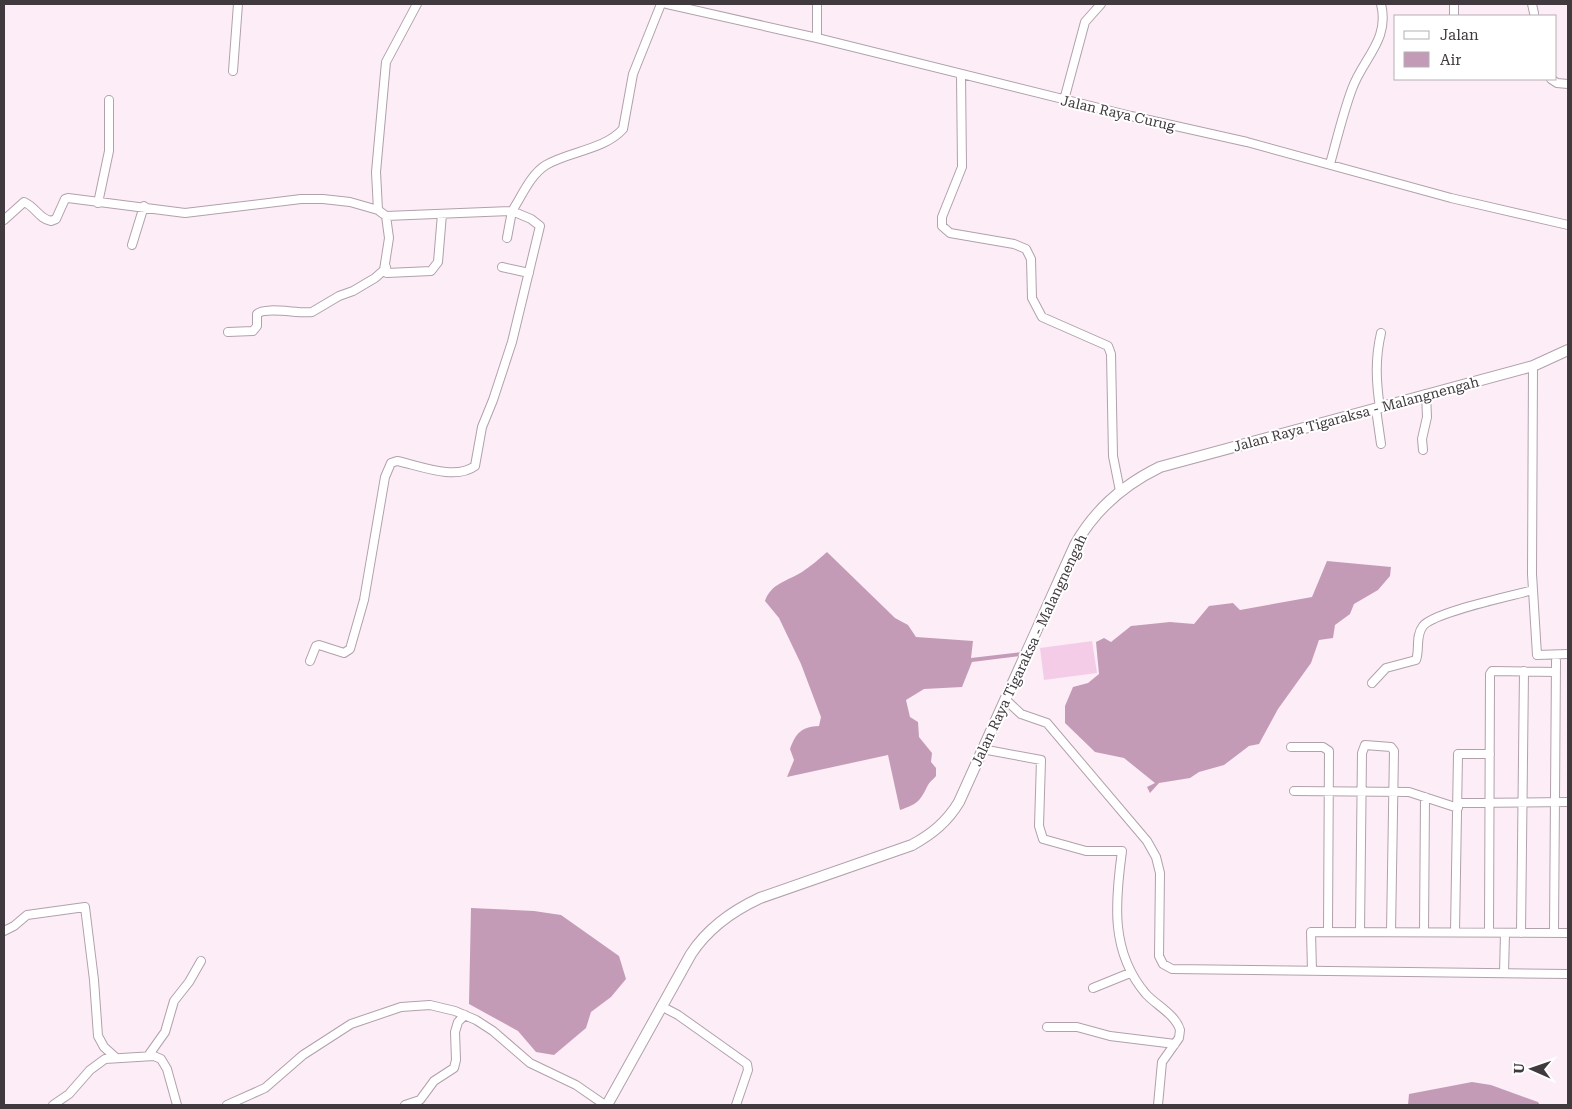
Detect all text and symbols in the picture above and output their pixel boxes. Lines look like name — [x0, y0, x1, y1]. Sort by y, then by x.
legend — [1394, 15, 1557, 80]
text: Jalan — [1440, 26, 1479, 44]
text: Air — [1440, 51, 1461, 69]
street label: Jalan Raya Curug — [1059, 92, 1177, 134]
street label: Jalan Raya Tigaraksa - Malangnengah — [1231, 373, 1481, 455]
street label: Jalan Raya Tigaraksa - Malangnengah — [968, 532, 1090, 768]
north arrow — [1507, 1044, 1557, 1094]
text: U — [1511, 1063, 1527, 1074]

